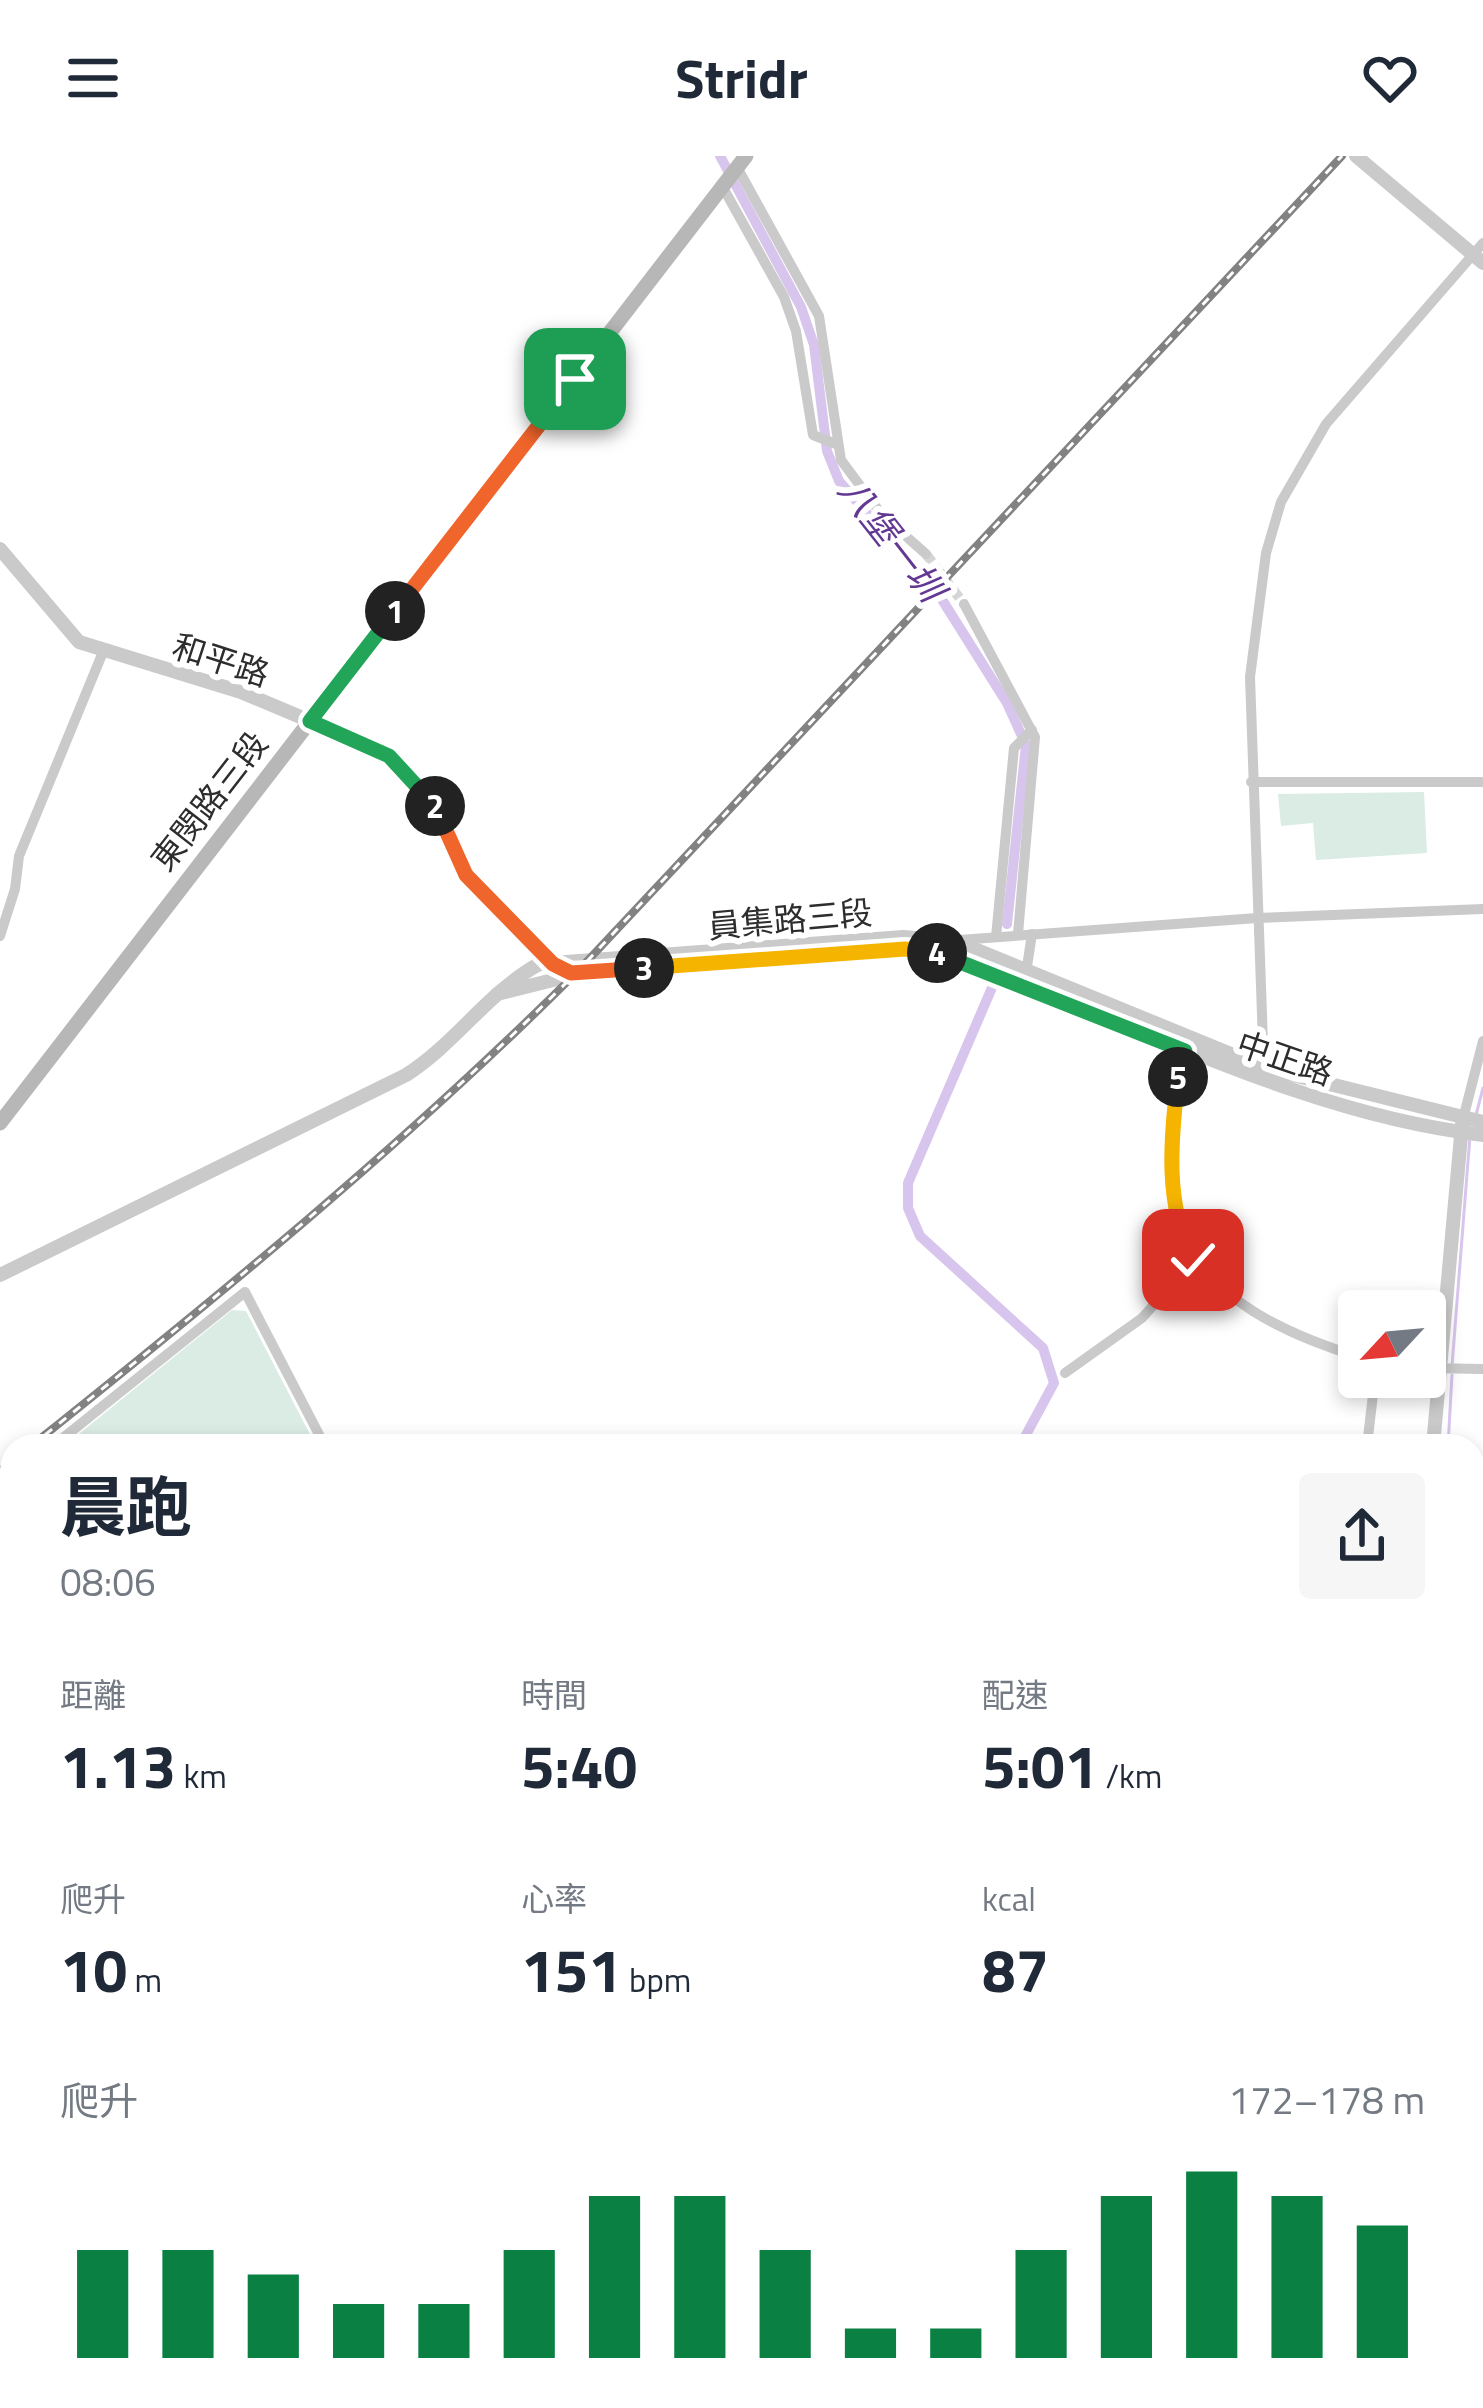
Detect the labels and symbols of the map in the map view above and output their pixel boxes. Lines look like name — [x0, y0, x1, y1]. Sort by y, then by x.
pin — [524, 328, 626, 430]
water label: 八堡一圳 — [826, 465, 961, 617]
pin: 1 — [365, 581, 425, 641]
street label: 和平路 — [166, 621, 276, 699]
street label: 東閔路三段 — [139, 721, 279, 881]
pin: 2 — [405, 776, 465, 836]
street label: 員集路三段 — [706, 887, 874, 951]
pin: 4 — [907, 923, 967, 983]
pin: 3 — [614, 938, 674, 998]
street label: 中正路 — [1230, 1018, 1340, 1098]
pin: 5 — [1148, 1047, 1208, 1107]
pin — [1142, 1209, 1244, 1311]
north arrow — [1338, 1290, 1446, 1398]

